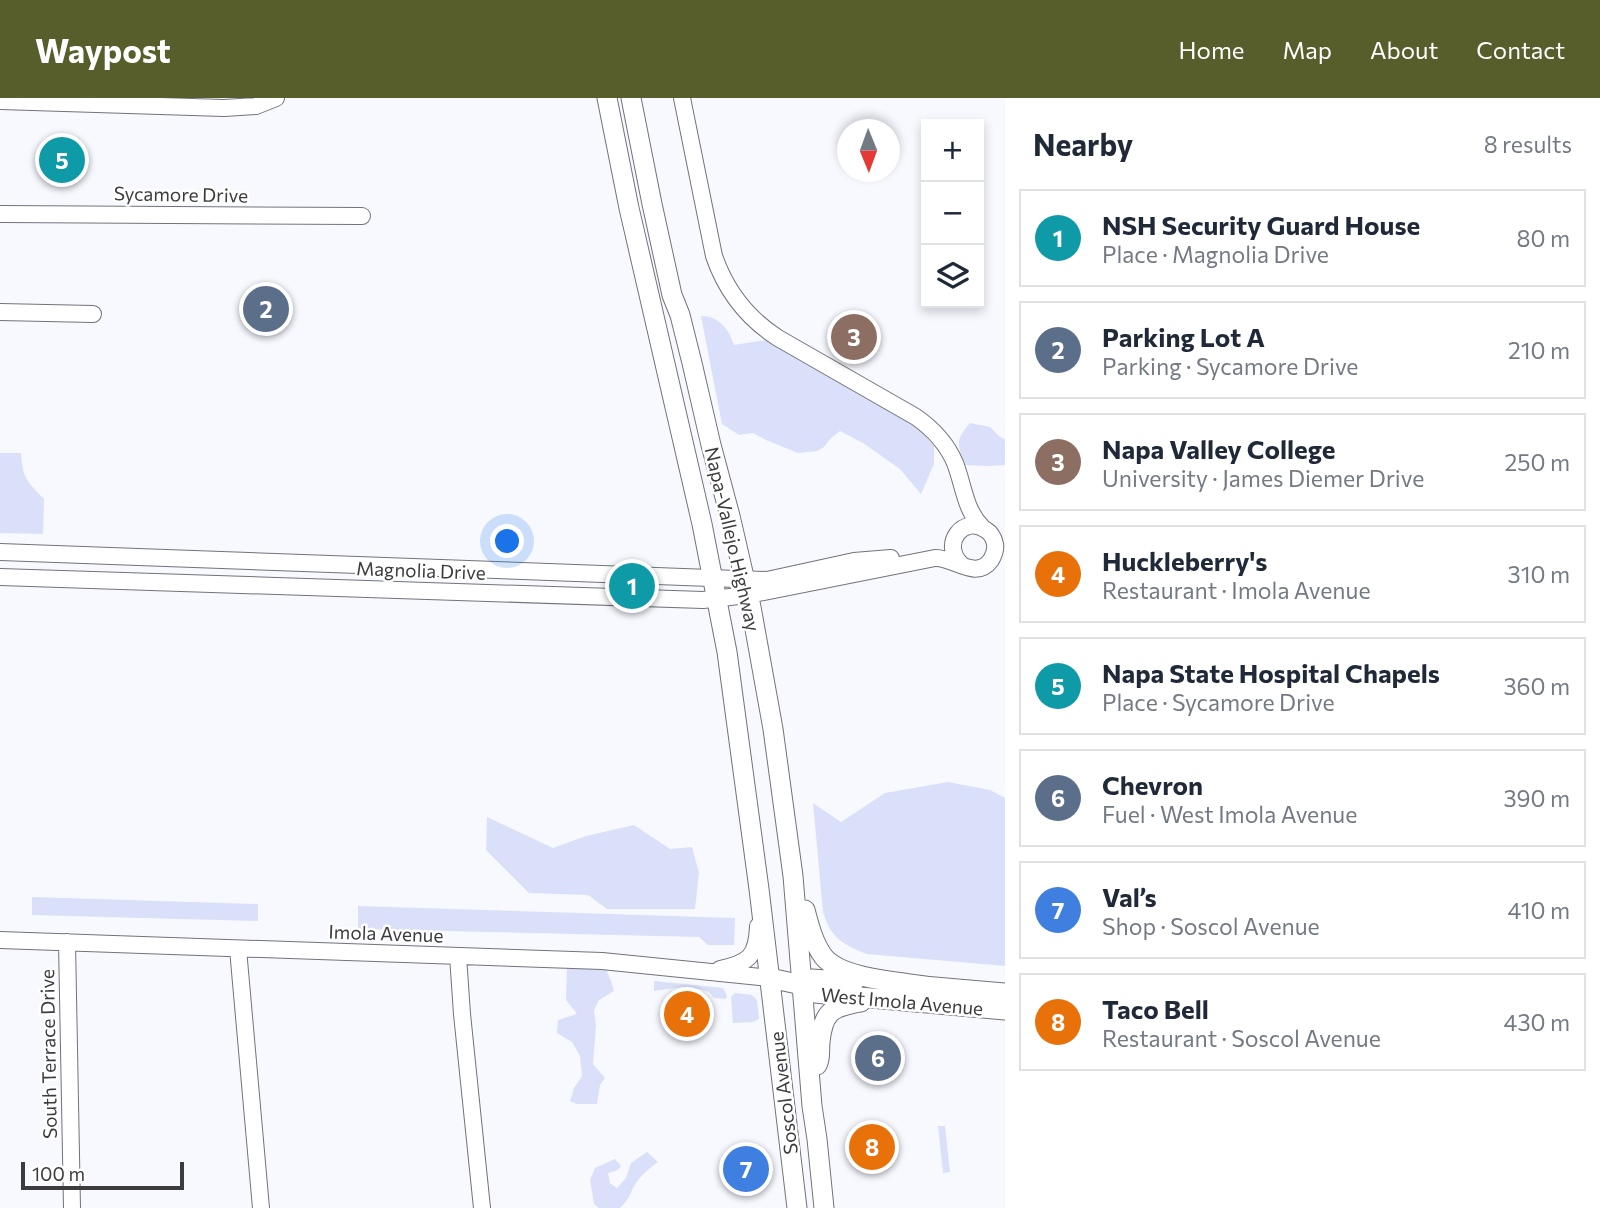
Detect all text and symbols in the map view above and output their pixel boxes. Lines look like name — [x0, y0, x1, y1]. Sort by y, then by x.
text: Waypost — [35, 29, 171, 70]
text: Home — [1179, 35, 1245, 64]
text: Map — [1283, 35, 1332, 64]
text: About — [1370, 35, 1438, 64]
text: Contact — [1476, 35, 1565, 64]
north arrow — [837, 119, 900, 182]
map controls — [921, 119, 984, 308]
button: + — [921, 119, 984, 182]
text: Nearby — [1033, 125, 1133, 162]
text: 8 results — [1484, 130, 1572, 158]
pin: 5 — [39, 134, 85, 186]
street label: Sycamore Drive — [114, 181, 248, 207]
button: − — [921, 182, 984, 245]
text: NSH Security Guard House — [1102, 209, 1420, 240]
text: 1 — [1053, 224, 1063, 252]
text: 80 m — [1517, 224, 1570, 252]
text: Place · Magnolia Drive — [1102, 240, 1329, 268]
button: layers — [921, 245, 984, 308]
pin: 2 — [243, 283, 289, 335]
pin: 3 — [831, 311, 877, 363]
text: Parking Lot A — [1102, 321, 1265, 352]
text: 2 — [1051, 336, 1065, 364]
text: 210 m — [1508, 336, 1570, 364]
text: Parking · Sycamore Drive — [1102, 352, 1358, 380]
text: Napa Valley College — [1102, 433, 1336, 464]
street label: Napa-Vallejo Highway — [701, 445, 765, 634]
text: 3 — [1051, 448, 1065, 476]
text: 250 m — [1505, 448, 1570, 476]
text: University · James Diemer Drive — [1102, 464, 1424, 492]
your location — [490, 524, 524, 558]
text: Huckleberry's — [1102, 545, 1267, 576]
street label: Magnolia Drive — [356, 556, 486, 584]
pin: 1 — [609, 560, 655, 612]
text: 4 — [1051, 560, 1065, 588]
text: 310 m — [1508, 560, 1570, 588]
text: Restaurant · Imola Avenue — [1102, 576, 1371, 604]
text: Napa State Hospital Chapels — [1102, 657, 1440, 688]
text: 5 — [1051, 672, 1065, 700]
text: 360 m — [1503, 672, 1570, 700]
text: Place · Sycamore Drive — [1102, 688, 1335, 716]
text: Chevron — [1102, 769, 1203, 800]
text: 6 — [1051, 784, 1065, 812]
text: 390 m — [1503, 784, 1570, 812]
text: Fuel · West Imola Avenue — [1102, 800, 1357, 828]
text: Val’s — [1102, 881, 1157, 912]
text: 7 — [1052, 896, 1064, 924]
text: 410 m — [1508, 896, 1570, 924]
text: Shop · Soscol Avenue — [1102, 912, 1320, 940]
street label: Imola Avenue — [328, 920, 444, 946]
street label: South Terrace Drive — [35, 969, 61, 1139]
street label: West Imola Avenue — [820, 982, 984, 1020]
pin: 4 — [664, 988, 710, 1040]
text: Taco Bell — [1102, 993, 1209, 1024]
text: 8 — [1051, 1008, 1065, 1036]
text: 430 m — [1504, 1008, 1570, 1036]
text: Restaurant · Soscol Avenue — [1102, 1024, 1381, 1052]
street label: Soscol Avenue — [764, 1030, 802, 1156]
pin: 6 — [855, 1032, 901, 1084]
pin: 8 — [849, 1121, 895, 1173]
pin: 7 — [723, 1143, 769, 1195]
scale bar — [21, 1159, 184, 1191]
text: 100 m — [32, 1162, 85, 1185]

